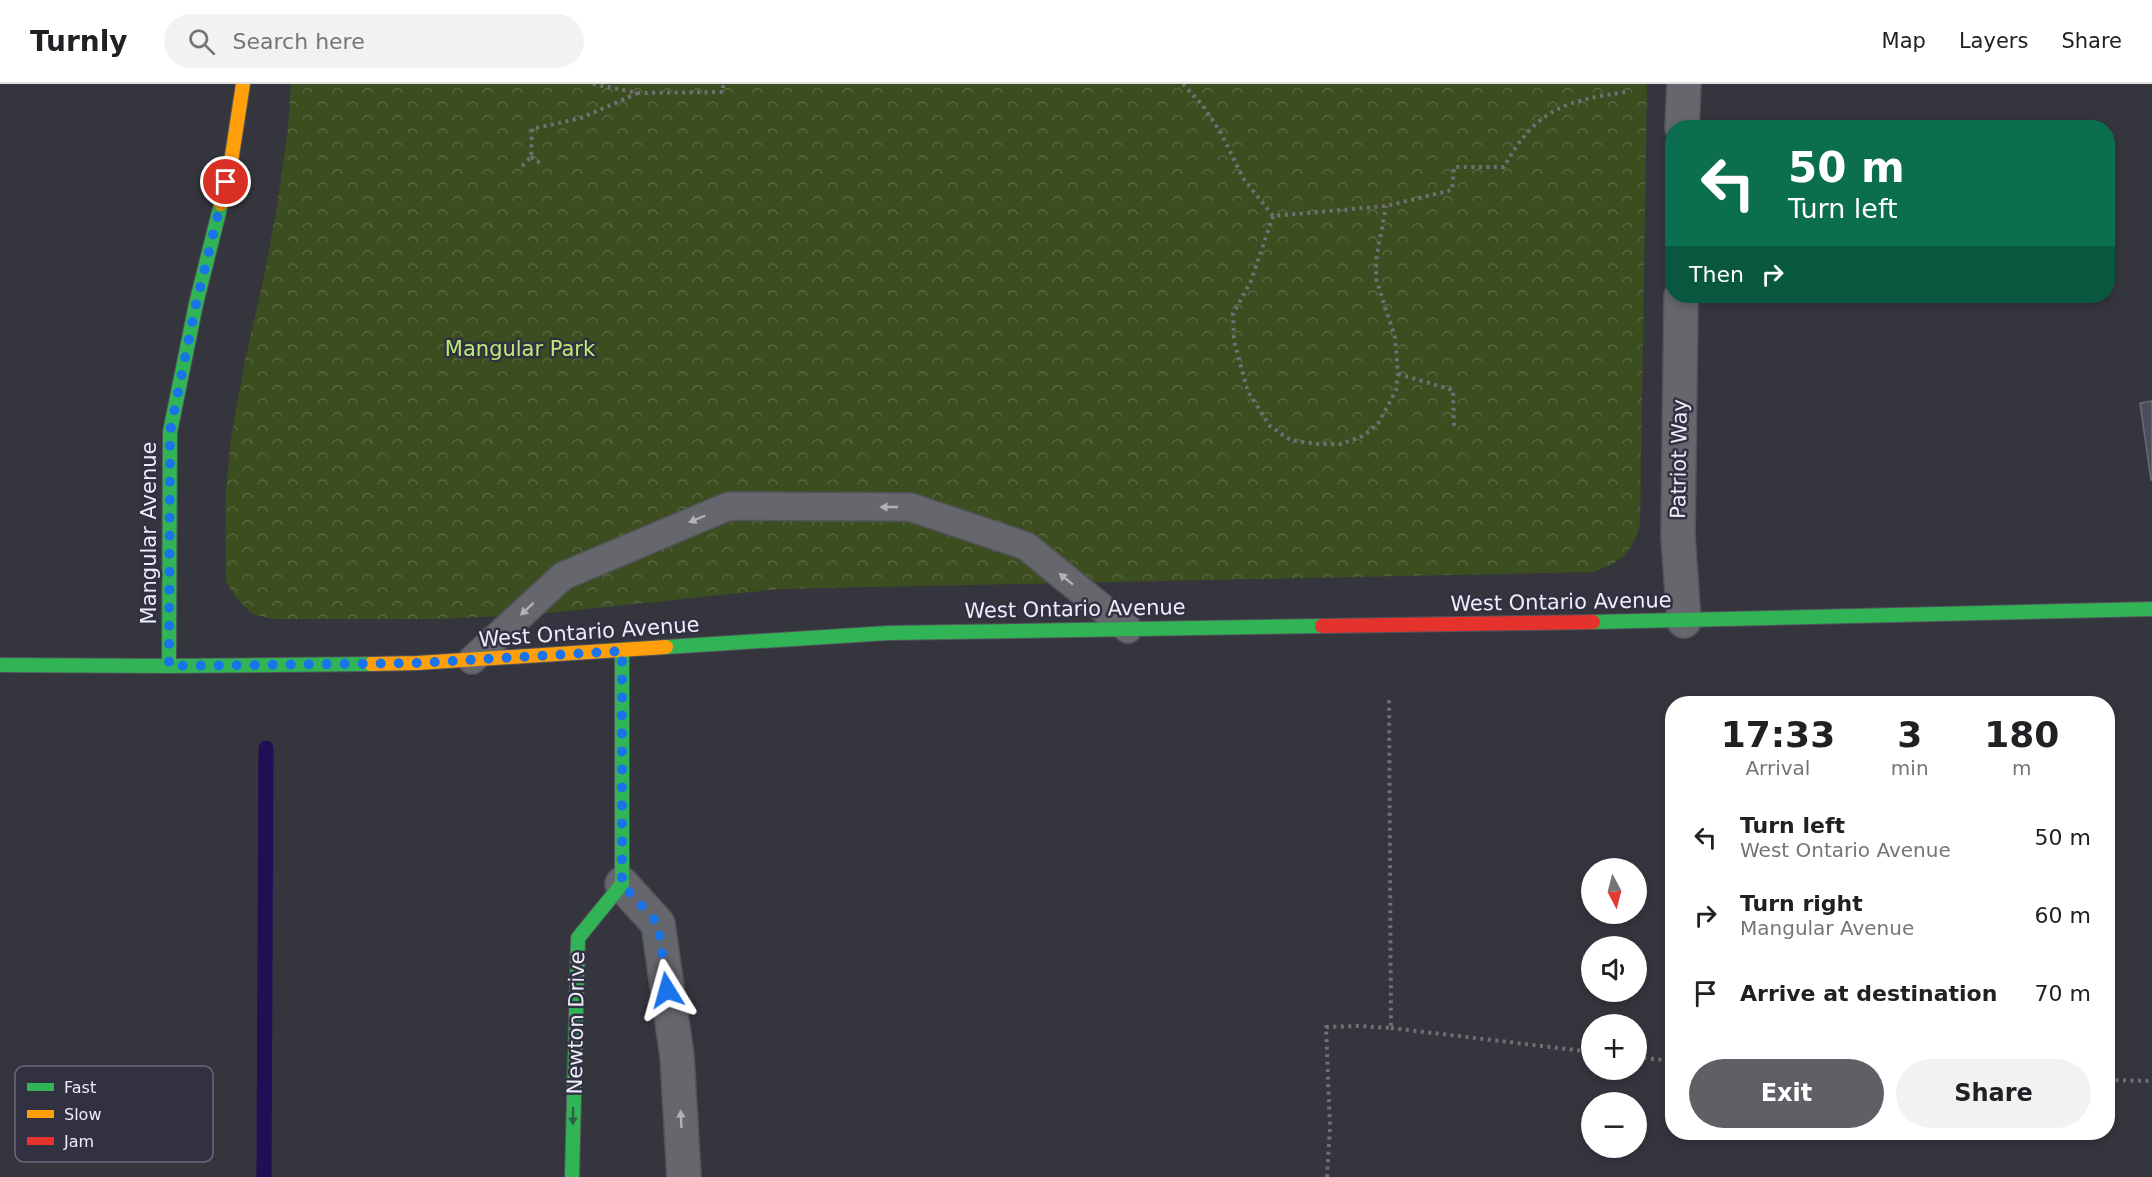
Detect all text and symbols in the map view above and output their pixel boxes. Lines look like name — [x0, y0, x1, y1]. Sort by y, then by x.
search box — [164, 14, 584, 68]
text: Turnly — [30, 25, 128, 58]
icon: search — [185, 25, 218, 58]
text: Search here — [233, 29, 365, 54]
text: Map — [1882, 29, 1926, 53]
text: Layers — [1959, 29, 2028, 53]
text: Share — [2061, 29, 2122, 53]
text: 50 m — [1788, 143, 1905, 192]
icon: left — [1689, 144, 1767, 222]
pin — [200, 156, 251, 207]
icon: arrive — [209, 165, 242, 198]
text: Turn left — [1788, 193, 1898, 224]
icon: right — [1756, 258, 1789, 291]
text: Then — [1689, 262, 1744, 287]
park label: Mangular Park — [445, 337, 596, 361]
street label: Patriot Way — [1666, 399, 1692, 519]
street label: Mangular Avenue — [137, 442, 161, 624]
one-way arrow — [880, 502, 899, 512]
one-way arrow — [688, 515, 706, 524]
one-way arrow — [1059, 573, 1074, 586]
street label: West Ontario Avenue — [1450, 588, 1672, 616]
street label: West Ontario Avenue — [964, 595, 1186, 623]
one-way arrow — [519, 602, 534, 616]
street label: West Ontario Avenue — [478, 612, 700, 652]
text: 17:33 — [1721, 714, 1835, 755]
text: 3 — [1897, 714, 1922, 755]
text: 180 — [1984, 714, 2059, 755]
text: Arrival — [1745, 756, 1810, 780]
text: min — [1891, 756, 1929, 780]
text: m — [2012, 756, 2032, 780]
text: Turn left — [1740, 813, 1845, 838]
icon: left — [1689, 821, 1722, 854]
text: 50 m — [2035, 825, 2091, 850]
text: West Ontario Avenue — [1740, 838, 1951, 862]
north arrow — [1581, 858, 1647, 924]
map controls — [1581, 858, 1647, 1158]
text: Turn right — [1740, 891, 1863, 916]
icon: right — [1689, 899, 1722, 932]
text: 60 m — [2035, 903, 2091, 928]
text: Mangular Avenue — [1740, 916, 1914, 940]
button: sound — [1581, 936, 1647, 1002]
street label: Newton Drive — [563, 951, 589, 1095]
position arrow — [635, 958, 699, 1022]
icon: arrive — [1689, 977, 1722, 1010]
text: Arrive at destination — [1740, 981, 1997, 1006]
text: 70 m — [2035, 981, 2091, 1006]
button: + — [1581, 1014, 1647, 1080]
button: Exit — [1689, 1059, 1884, 1128]
button: Share — [1896, 1059, 2091, 1128]
legend — [15, 1066, 213, 1162]
text: Fast — [64, 1078, 96, 1097]
button: − — [1581, 1092, 1647, 1158]
text: Slow — [64, 1105, 101, 1124]
one-way arrow — [569, 1106, 578, 1125]
one-way arrow — [676, 1109, 685, 1128]
text: Jam — [63, 1132, 94, 1151]

